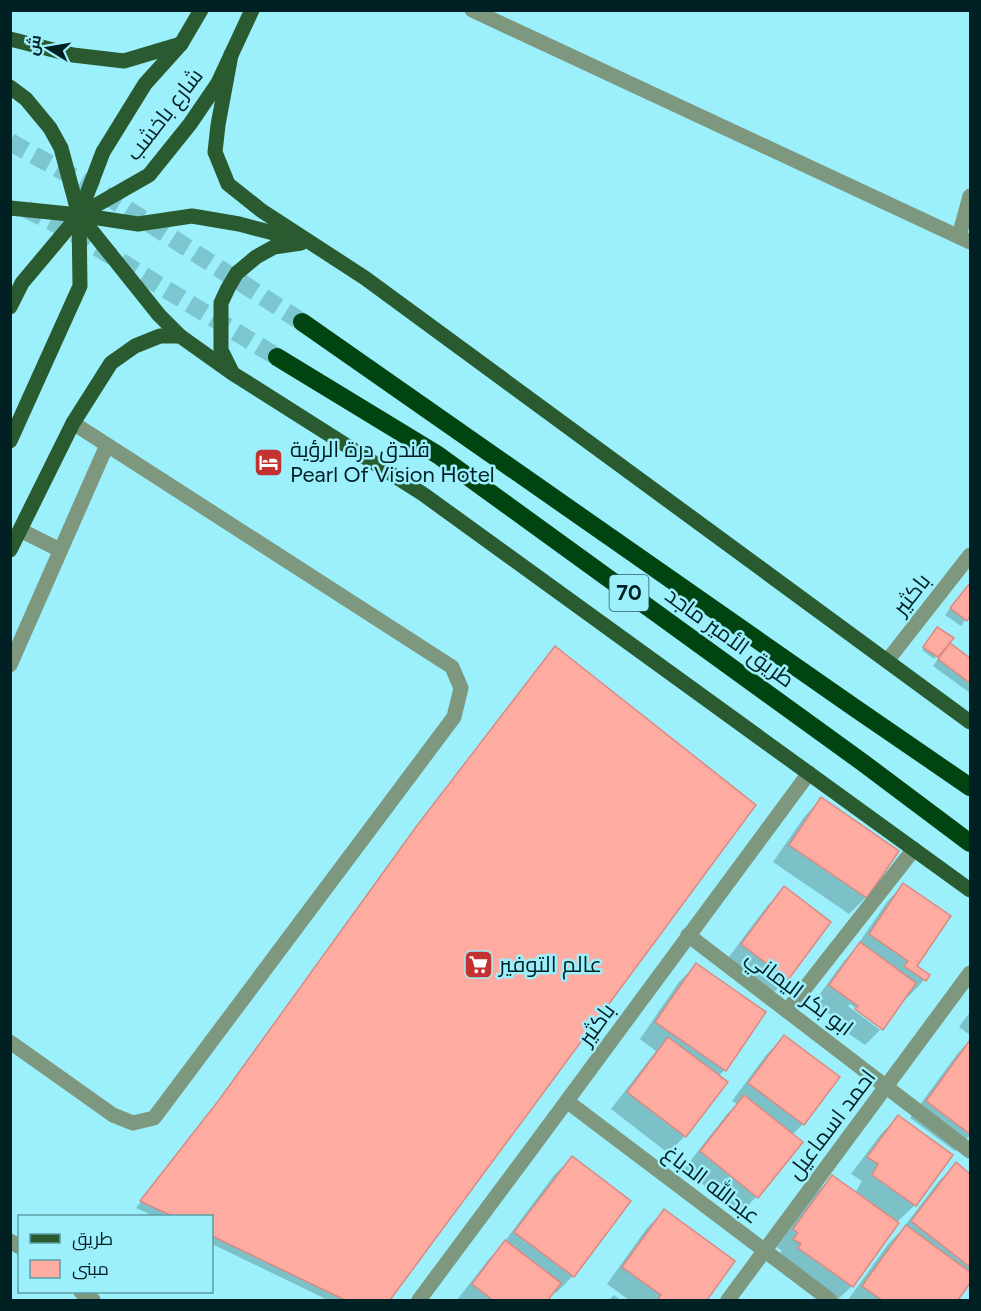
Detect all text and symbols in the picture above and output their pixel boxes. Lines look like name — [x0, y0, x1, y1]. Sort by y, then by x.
north arrow — [18, 18, 78, 78]
text: ش — [22, 33, 45, 57]
street label: شارع باخشب — [120, 63, 210, 166]
place label: فندق درة الرؤية Pearl Of Vision Hotel — [290, 436, 495, 488]
hotel icon: فندق درة الرؤية Pearl Of Vision Hotel — [253, 446, 285, 478]
street label: باكثير — [885, 568, 936, 622]
road number: 70 — [610, 575, 648, 611]
street label: طريق الأمير ماجد — [660, 582, 800, 693]
street label: ابو بكر اليماني — [739, 943, 859, 1044]
supermarket icon: عالم التوفير — [462, 948, 494, 980]
place label: عالم التوفير — [497, 951, 602, 980]
street label: باكثير — [571, 998, 621, 1052]
street label: احمد اسماعيل — [781, 1064, 881, 1185]
street label: عبدالله الدباغ — [657, 1138, 766, 1230]
legend — [18, 1215, 213, 1293]
text: طريق — [72, 1228, 113, 1251]
text: مبنى — [72, 1258, 109, 1280]

